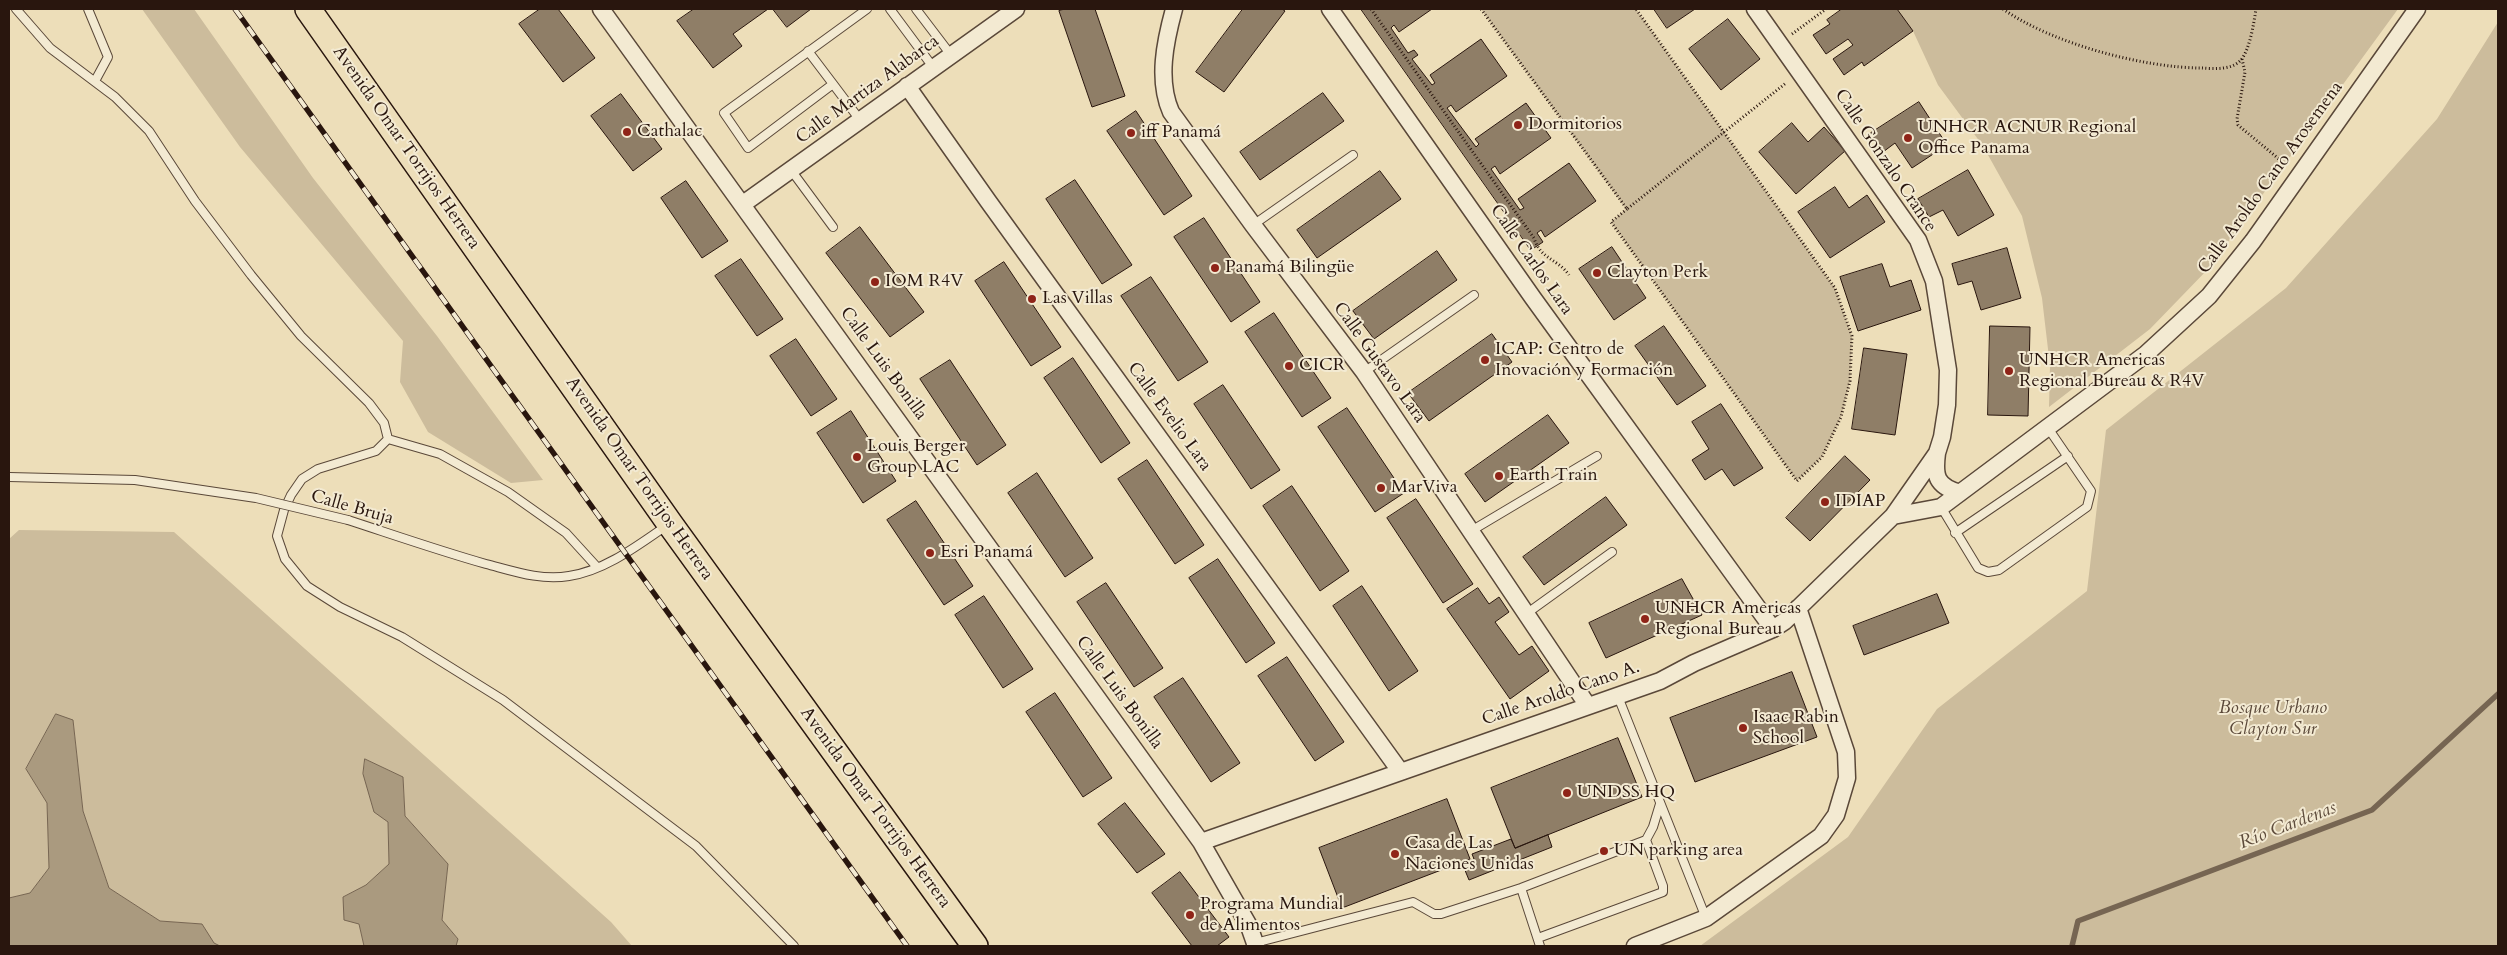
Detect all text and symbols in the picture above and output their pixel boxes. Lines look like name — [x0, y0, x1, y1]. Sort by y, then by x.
street label: Calle Martiza Alabarca — [792, 31, 944, 149]
street label: Avenida Omar Torrijos Herrera — [327, 42, 485, 254]
street label: Calle Aroldo Cano Arosemena — [2194, 78, 2348, 278]
street label: Calle Gonzalo Crance — [1829, 85, 1941, 237]
place label: Dormitorios — [1528, 114, 1622, 136]
place label: UNHCR ACNUR Regional Office Panama — [1918, 117, 2136, 160]
marker: Dormitorios — [1512, 119, 1524, 131]
place label: Cathalac — [637, 121, 702, 143]
place label: iff Panamá — [1141, 122, 1221, 144]
marker: Cathalac — [621, 126, 633, 138]
marker: iff Panamá — [1125, 127, 1137, 139]
marker: UNHCR ACNUR Regional Office Panama — [1902, 132, 1914, 144]
street label: Calle Carlos Lara — [1485, 201, 1577, 319]
place label: Panamá Bilingüe — [1225, 257, 1355, 279]
marker: Panamá Bilingüe — [1209, 262, 1221, 274]
place label: Clayton Perk — [1607, 262, 1708, 284]
marker: Clayton Perk — [1591, 267, 1603, 279]
place label: IOM R4V — [885, 271, 963, 293]
marker: IOM R4V — [869, 276, 881, 288]
place label: Las Villas — [1042, 288, 1113, 310]
marker: Las Villas — [1026, 293, 1038, 305]
street label: Calle Gustavo Lara — [1328, 298, 1430, 428]
street label: Calle Luis Bonilla — [835, 303, 931, 425]
place label: ICAP: Centro de Inovación y Formación — [1495, 339, 1673, 382]
place label: UNHCR Americas Regional Bureau & R4V — [2019, 350, 2204, 392]
marker: ICAP: Centro de Inovación y Formación — [1479, 354, 1491, 366]
place label: CICR — [1299, 355, 1345, 377]
street label: Calle Evelio Lara — [1122, 358, 1216, 476]
marker: CICR — [1283, 360, 1295, 372]
marker: UNHCR Americas Regional Bureau & R4V — [2003, 365, 2015, 377]
street label: Avenida Omar Torrijos Herrera — [560, 373, 718, 585]
place label: Louis Berger Group LAC — [867, 436, 965, 478]
marker: Louis Berger Group LAC — [851, 451, 863, 463]
place label: Earth Train — [1509, 465, 1598, 487]
marker: Earth Train — [1493, 470, 1505, 482]
place label: MarViva — [1391, 477, 1457, 499]
marker: MarViva — [1375, 482, 1387, 494]
street label: Calle Bruja — [308, 486, 396, 530]
place label: IDIAP — [1835, 491, 1885, 513]
marker: IDIAP — [1819, 496, 1831, 508]
place label: Esri Panamá — [940, 542, 1033, 564]
marker: Esri Panamá — [924, 547, 936, 559]
place label: UNHCR Americas Regional Bureau — [1655, 598, 1801, 640]
marker: UNHCR Americas Regional Bureau — [1639, 613, 1651, 625]
street label: Calle Luis Bonilla — [1071, 632, 1167, 754]
street label: Calle Aroldo Cano A. — [1479, 657, 1643, 731]
park label: Bosque Urbano Clayton Sur — [2219, 698, 2327, 741]
street label: Avenida Omar Torrijos Herrera — [795, 703, 955, 913]
place label: Isaac Rabin School — [1753, 707, 1839, 750]
marker: Isaac Rabin School — [1737, 722, 1749, 734]
place label: UNDSS HQ — [1577, 782, 1675, 804]
marker: UNDSS HQ — [1561, 787, 1573, 799]
water label: Río Cardenas — [2236, 797, 2340, 855]
place label: Casa de Las Naciones Unidas — [1405, 833, 1534, 876]
place label: UN parking area — [1614, 840, 1743, 862]
marker: UN parking area — [1598, 845, 1610, 857]
marker: Casa de Las Naciones Unidas — [1389, 848, 1401, 860]
place label: Programa Mundial de Alimentos — [1200, 894, 1343, 936]
marker: Programa Mundial de Alimentos — [1184, 909, 1196, 921]

